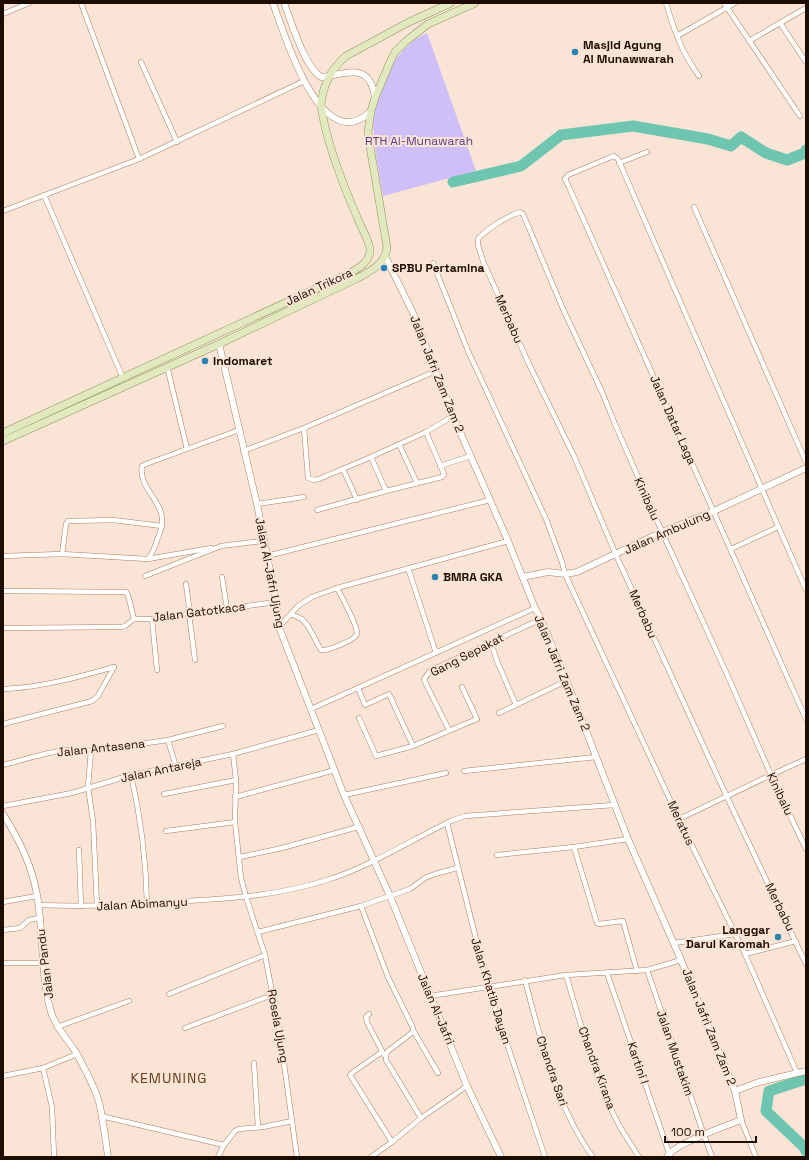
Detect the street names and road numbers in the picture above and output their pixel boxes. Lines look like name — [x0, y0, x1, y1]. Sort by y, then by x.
street label: Jalan Trikora — [283, 264, 355, 309]
street label: Merbabu — [491, 292, 527, 346]
street label: Jalan Jafri Zam Zam 2 — [406, 313, 468, 435]
street label: Jalan Datar Laga — [646, 373, 700, 467]
street label: Kinibalu — [630, 475, 664, 523]
street label: Jalan Ambulung — [622, 506, 712, 558]
street label: Jalan Al-Jafri Ujung — [251, 516, 289, 630]
street label: Merbabu — [625, 587, 661, 641]
street label: Jalan Gatotkaca — [152, 598, 247, 626]
street label: Jalan Jafri Zam Zam 2 — [530, 612, 594, 734]
street label: Gang Sepakat — [428, 630, 506, 680]
street label: Jalan Antasena — [56, 735, 146, 761]
street label: Jalan Antareja — [119, 754, 203, 786]
street label: Kinibalu — [763, 770, 797, 818]
street label: Meratus — [664, 798, 698, 848]
street label: Merbabu — [761, 880, 799, 934]
street label: Jalan Abimanyu — [96, 894, 188, 914]
street label: Jalan Pandu — [33, 928, 57, 1000]
street label: Jalan Khatib Dayan — [467, 936, 515, 1046]
street label: Jalan Jafri Zam Zam 2 — [678, 966, 740, 1088]
street label: Jalan Al-Jafri — [414, 971, 458, 1047]
street label: Rosela Ujung — [264, 988, 292, 1064]
street label: Jalan Mustakim — [653, 1008, 697, 1098]
street label: Chandra Kirana — [575, 1024, 619, 1112]
street label: Chandra Sari — [533, 1034, 571, 1108]
street label: Kartini I — [623, 1040, 653, 1086]

